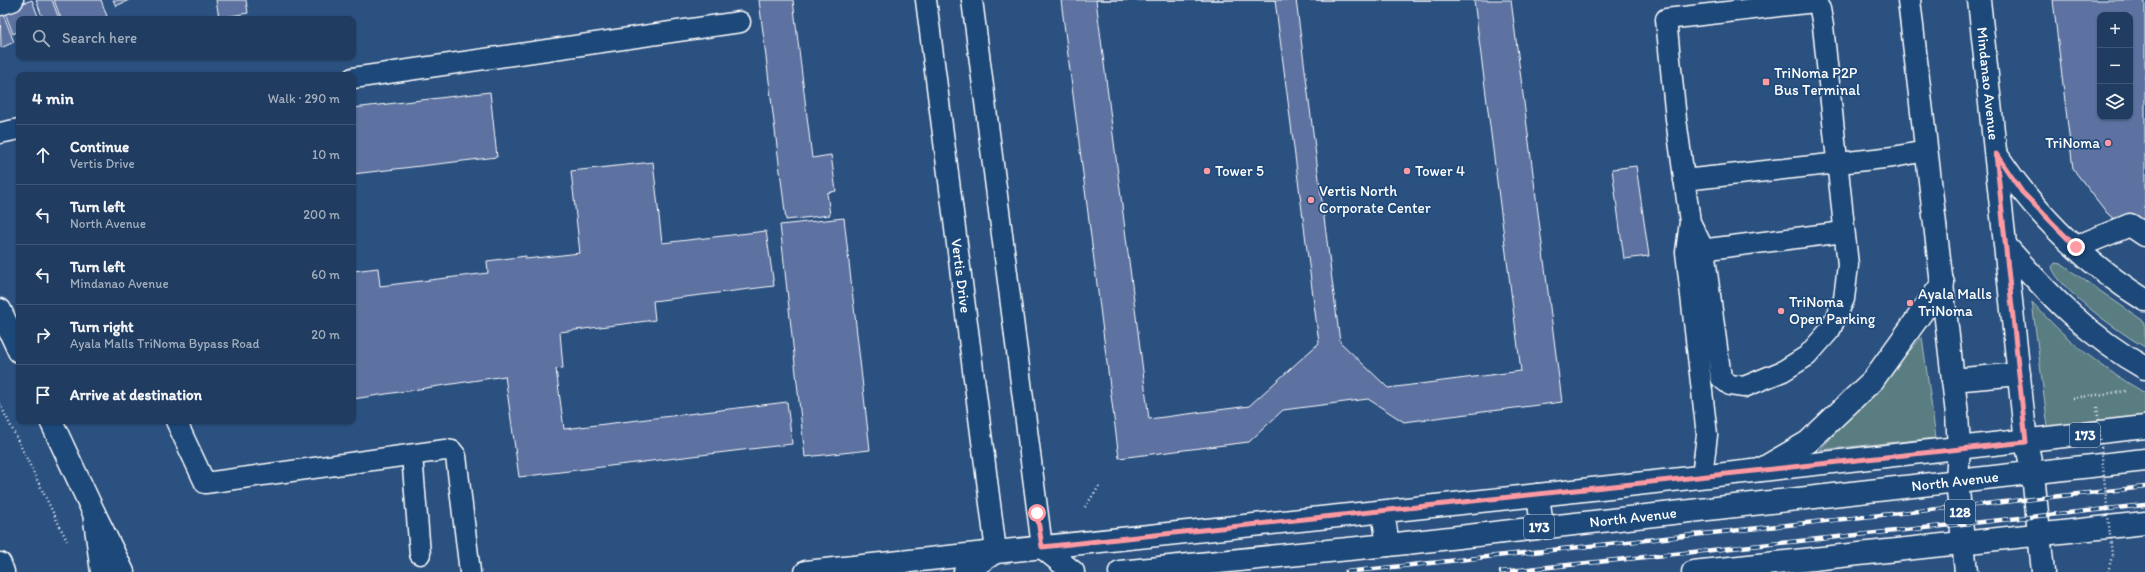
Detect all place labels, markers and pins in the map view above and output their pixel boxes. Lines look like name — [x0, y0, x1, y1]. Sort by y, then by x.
place label: TriNoma P2P Bus Terminal — [1774, 64, 1861, 99]
marker: TriNoma P2P Bus Terminal — [1761, 77, 1771, 87]
place label: TriNoma — [2045, 134, 2100, 152]
marker: TriNoma — [2103, 138, 2113, 148]
place label: Tower 5 — [1215, 162, 1264, 180]
place label: Tower 4 — [1415, 162, 1465, 180]
marker: Tower 5 — [1202, 166, 1212, 176]
marker: Tower 4 — [1402, 166, 1412, 176]
place label: Vertis North Corporate Center — [1319, 182, 1431, 217]
marker: Vertis North Corporate Center — [1306, 195, 1316, 205]
place label: Ayala Malls TriNoma — [1918, 285, 1992, 320]
place label: TriNoma Open Parking — [1789, 293, 1876, 328]
marker: Ayala Malls TriNoma — [1905, 298, 1915, 308]
marker: TriNoma Open Parking — [1776, 306, 1786, 316]

